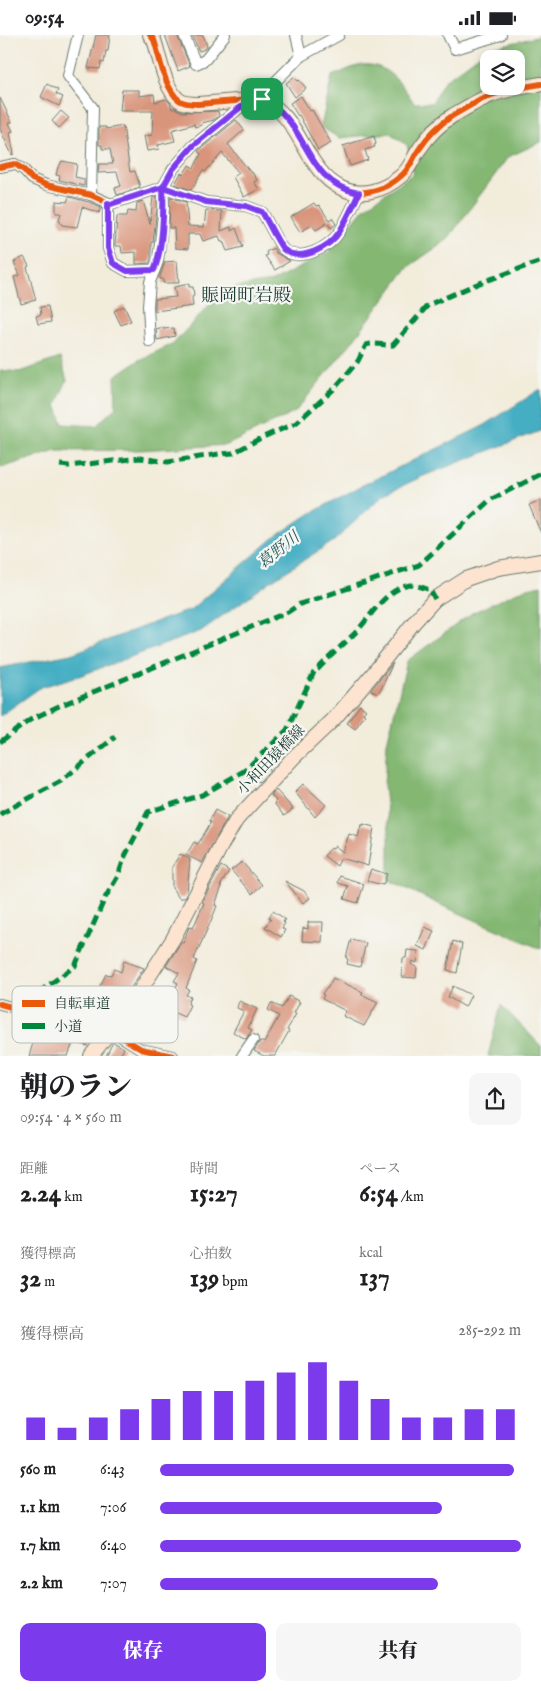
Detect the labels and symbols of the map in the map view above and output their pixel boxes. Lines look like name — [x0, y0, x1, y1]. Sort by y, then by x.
pin — [241, 78, 283, 120]
district label: 賑岡町岩殿 — [201, 285, 291, 308]
water label: 葛野川 — [254, 527, 305, 574]
street label: 小和田猿橋線 — [233, 721, 309, 799]
legend — [12, 986, 178, 1043]
text: 自転車道 — [54, 995, 110, 1013]
text: 小道 — [54, 1018, 82, 1036]

